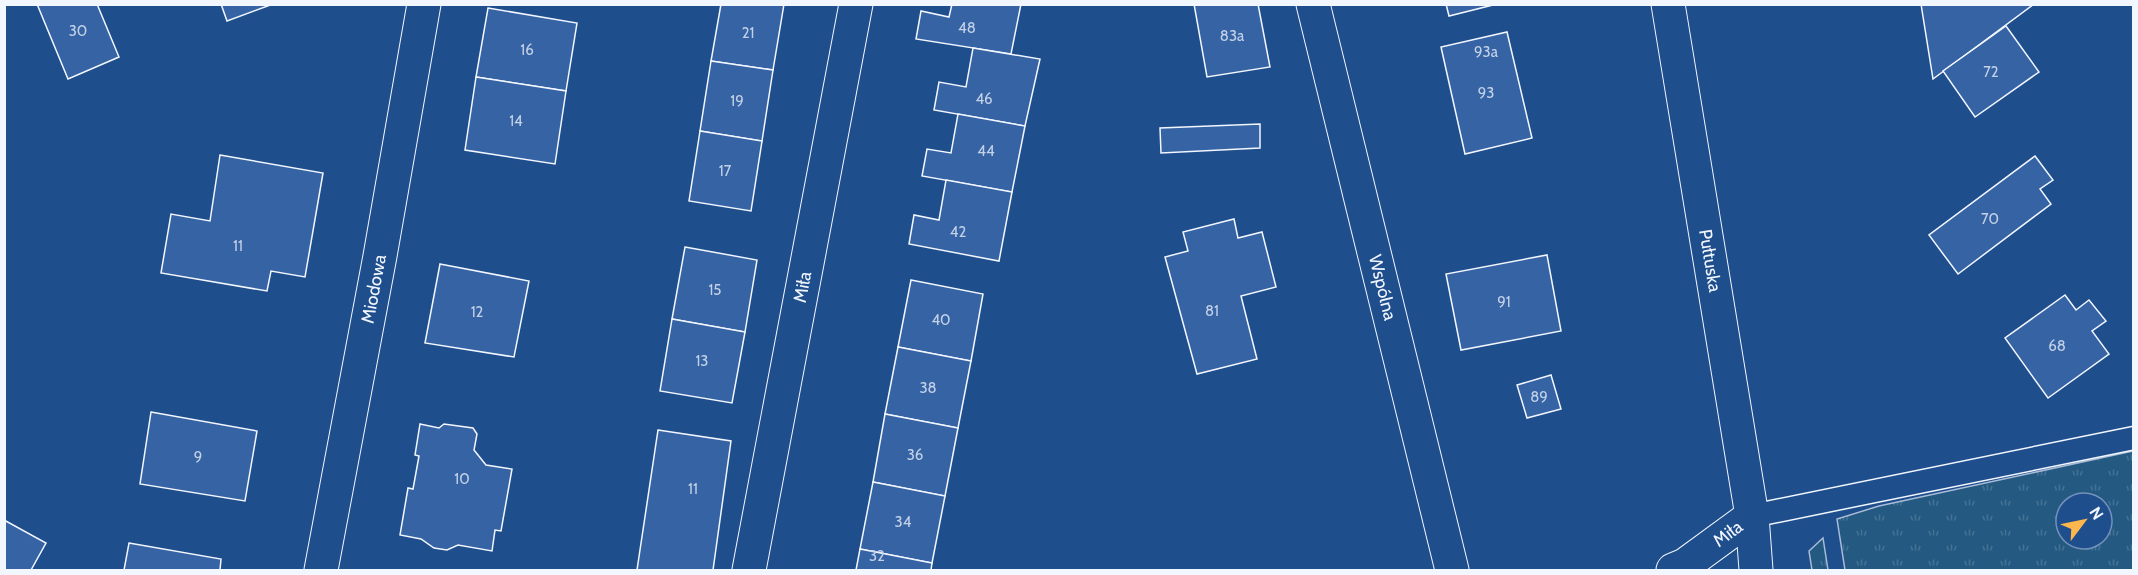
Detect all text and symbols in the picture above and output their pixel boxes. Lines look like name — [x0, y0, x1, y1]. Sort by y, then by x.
house number: 48 — [958, 19, 976, 37]
house number: 30 — [69, 22, 87, 40]
house number: 21 — [742, 24, 754, 42]
house number: 83a — [1220, 27, 1245, 45]
house number: 16 — [520, 41, 534, 59]
house number: 93a — [1474, 43, 1499, 61]
house number: 72 — [1983, 63, 1999, 81]
house number: 93 — [1478, 84, 1494, 102]
house number: 46 — [975, 90, 993, 108]
house number: 19 — [730, 92, 744, 110]
house number: 14 — [509, 112, 523, 130]
house number: 44 — [977, 142, 995, 160]
house number: 17 — [719, 162, 732, 180]
house number: 70 — [1981, 210, 1999, 228]
house number: 42 — [950, 223, 966, 241]
street label: Pułtuska — [1694, 227, 1726, 294]
house number: 11 — [233, 237, 243, 255]
street label: Miodowa — [357, 252, 391, 325]
street label: Wspólna — [1364, 253, 1401, 323]
street label: Miła — [789, 269, 816, 304]
house number: 15 — [708, 281, 722, 299]
house number: 91 — [1497, 293, 1511, 311]
house number: 81 — [1205, 302, 1219, 320]
house number: 12 — [471, 303, 484, 321]
house number: 40 — [931, 311, 951, 329]
house number: 68 — [2048, 337, 2066, 355]
house number: 13 — [695, 352, 709, 370]
house number: 38 — [919, 379, 937, 397]
house number: 89 — [1530, 388, 1548, 406]
house number: 36 — [907, 446, 923, 464]
house number: 9 — [194, 448, 202, 466]
house number: 10 — [454, 470, 470, 488]
house number: 11 — [688, 480, 698, 498]
north arrow — [2054, 491, 2114, 551]
text: N — [2085, 503, 2107, 523]
house number: 34 — [895, 513, 912, 531]
street label: Miła — [1709, 515, 1747, 552]
house number: 32 — [869, 547, 885, 565]

